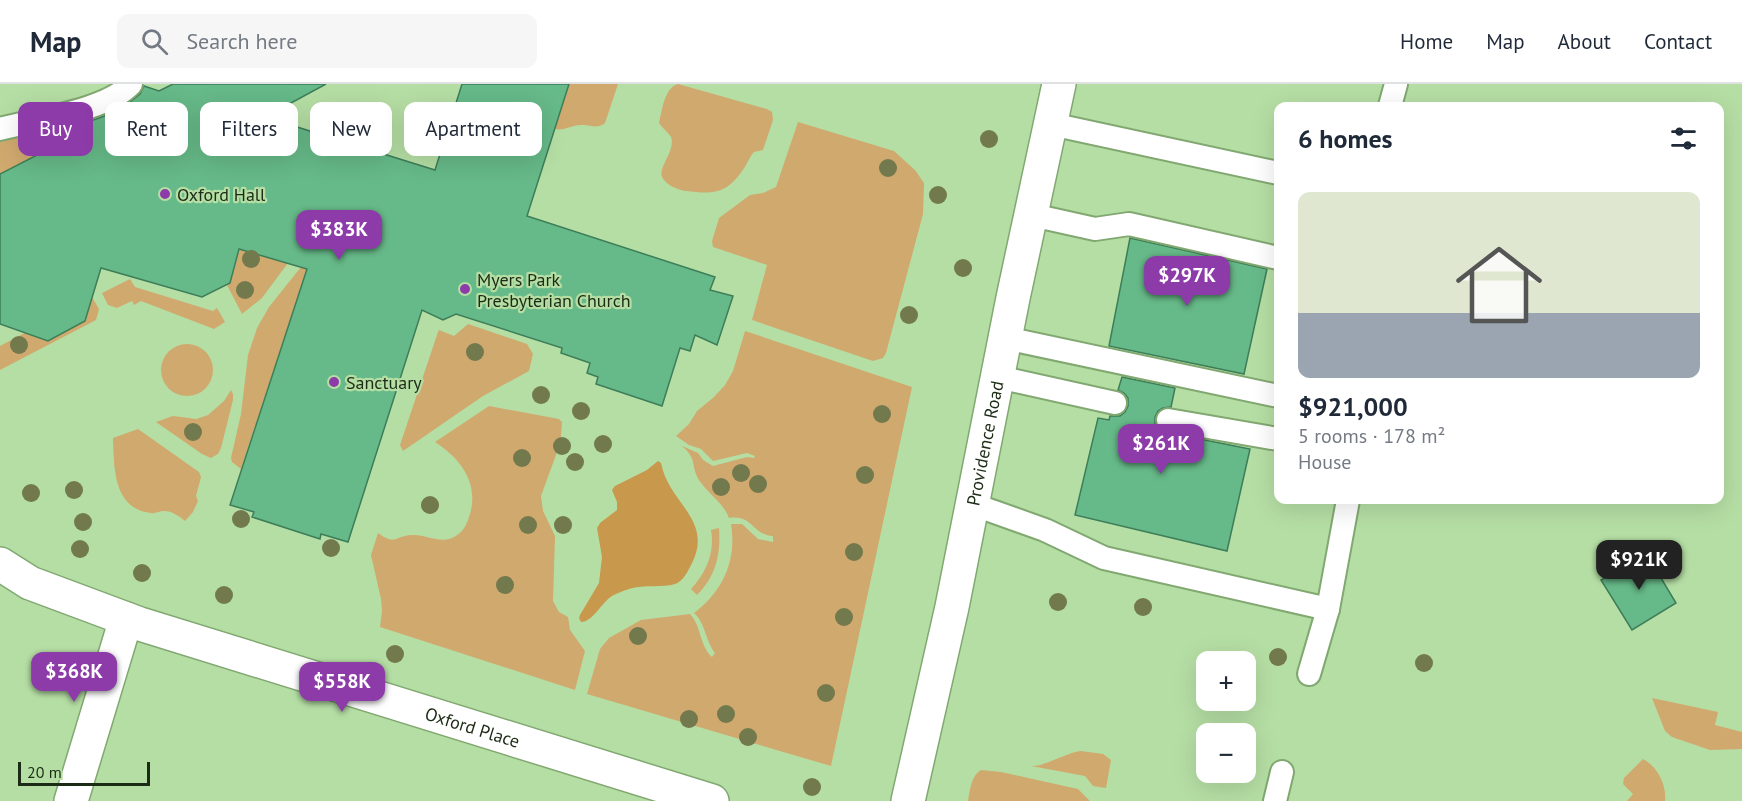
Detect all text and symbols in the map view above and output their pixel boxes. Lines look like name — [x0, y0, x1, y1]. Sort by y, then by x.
search box — [117, 14, 537, 68]
text: Map — [30, 23, 81, 60]
icon: search — [138, 25, 171, 58]
text: Search here — [186, 27, 297, 55]
text: Home — [1400, 28, 1453, 55]
text: Map — [1486, 28, 1525, 55]
text: About — [1558, 28, 1611, 55]
text: Contact — [1644, 28, 1712, 55]
chip: Buy — [18, 102, 93, 156]
chip: Rent — [105, 102, 188, 156]
chip: Filters — [200, 102, 298, 156]
chip: New — [310, 102, 392, 156]
chip: Apartment — [404, 102, 542, 156]
text: 6 homes — [1298, 122, 1393, 155]
icon: filters — [1667, 122, 1700, 155]
place label: Oxford Hall — [177, 183, 266, 206]
marker: Oxford Hall — [158, 187, 172, 201]
pin: $383K — [297, 210, 381, 261]
text: $383K — [310, 216, 368, 242]
icon: home — [1445, 231, 1553, 339]
pin: $297K — [1145, 256, 1229, 307]
text: $297K — [1158, 262, 1216, 288]
place label: Myers Park Presbyterian Church — [477, 268, 631, 312]
marker: Myers Park Presbyterian Church — [458, 282, 472, 296]
place label: Sanctuary — [346, 371, 422, 394]
marker: Sanctuary — [327, 375, 341, 389]
street label: Providence Road — [961, 379, 1008, 508]
text: $921,000 — [1298, 390, 1408, 423]
text: 5 rooms · 178 m² — [1298, 423, 1445, 449]
pin: $261K — [1119, 424, 1203, 475]
text: $261K — [1132, 430, 1190, 456]
text: House — [1298, 449, 1352, 475]
pin: $921K — [1597, 540, 1681, 591]
text: $921K — [1610, 546, 1668, 572]
map controls — [1196, 651, 1256, 783]
button: + — [1196, 651, 1256, 711]
pin: $368K — [32, 652, 116, 703]
text: $368K — [45, 658, 103, 684]
pin: $558K — [300, 662, 384, 713]
text: $558K — [313, 668, 371, 694]
street label: Oxford Place — [422, 701, 523, 752]
button: − — [1196, 723, 1256, 783]
scale bar — [18, 759, 150, 786]
text: 20 m — [27, 762, 62, 782]

